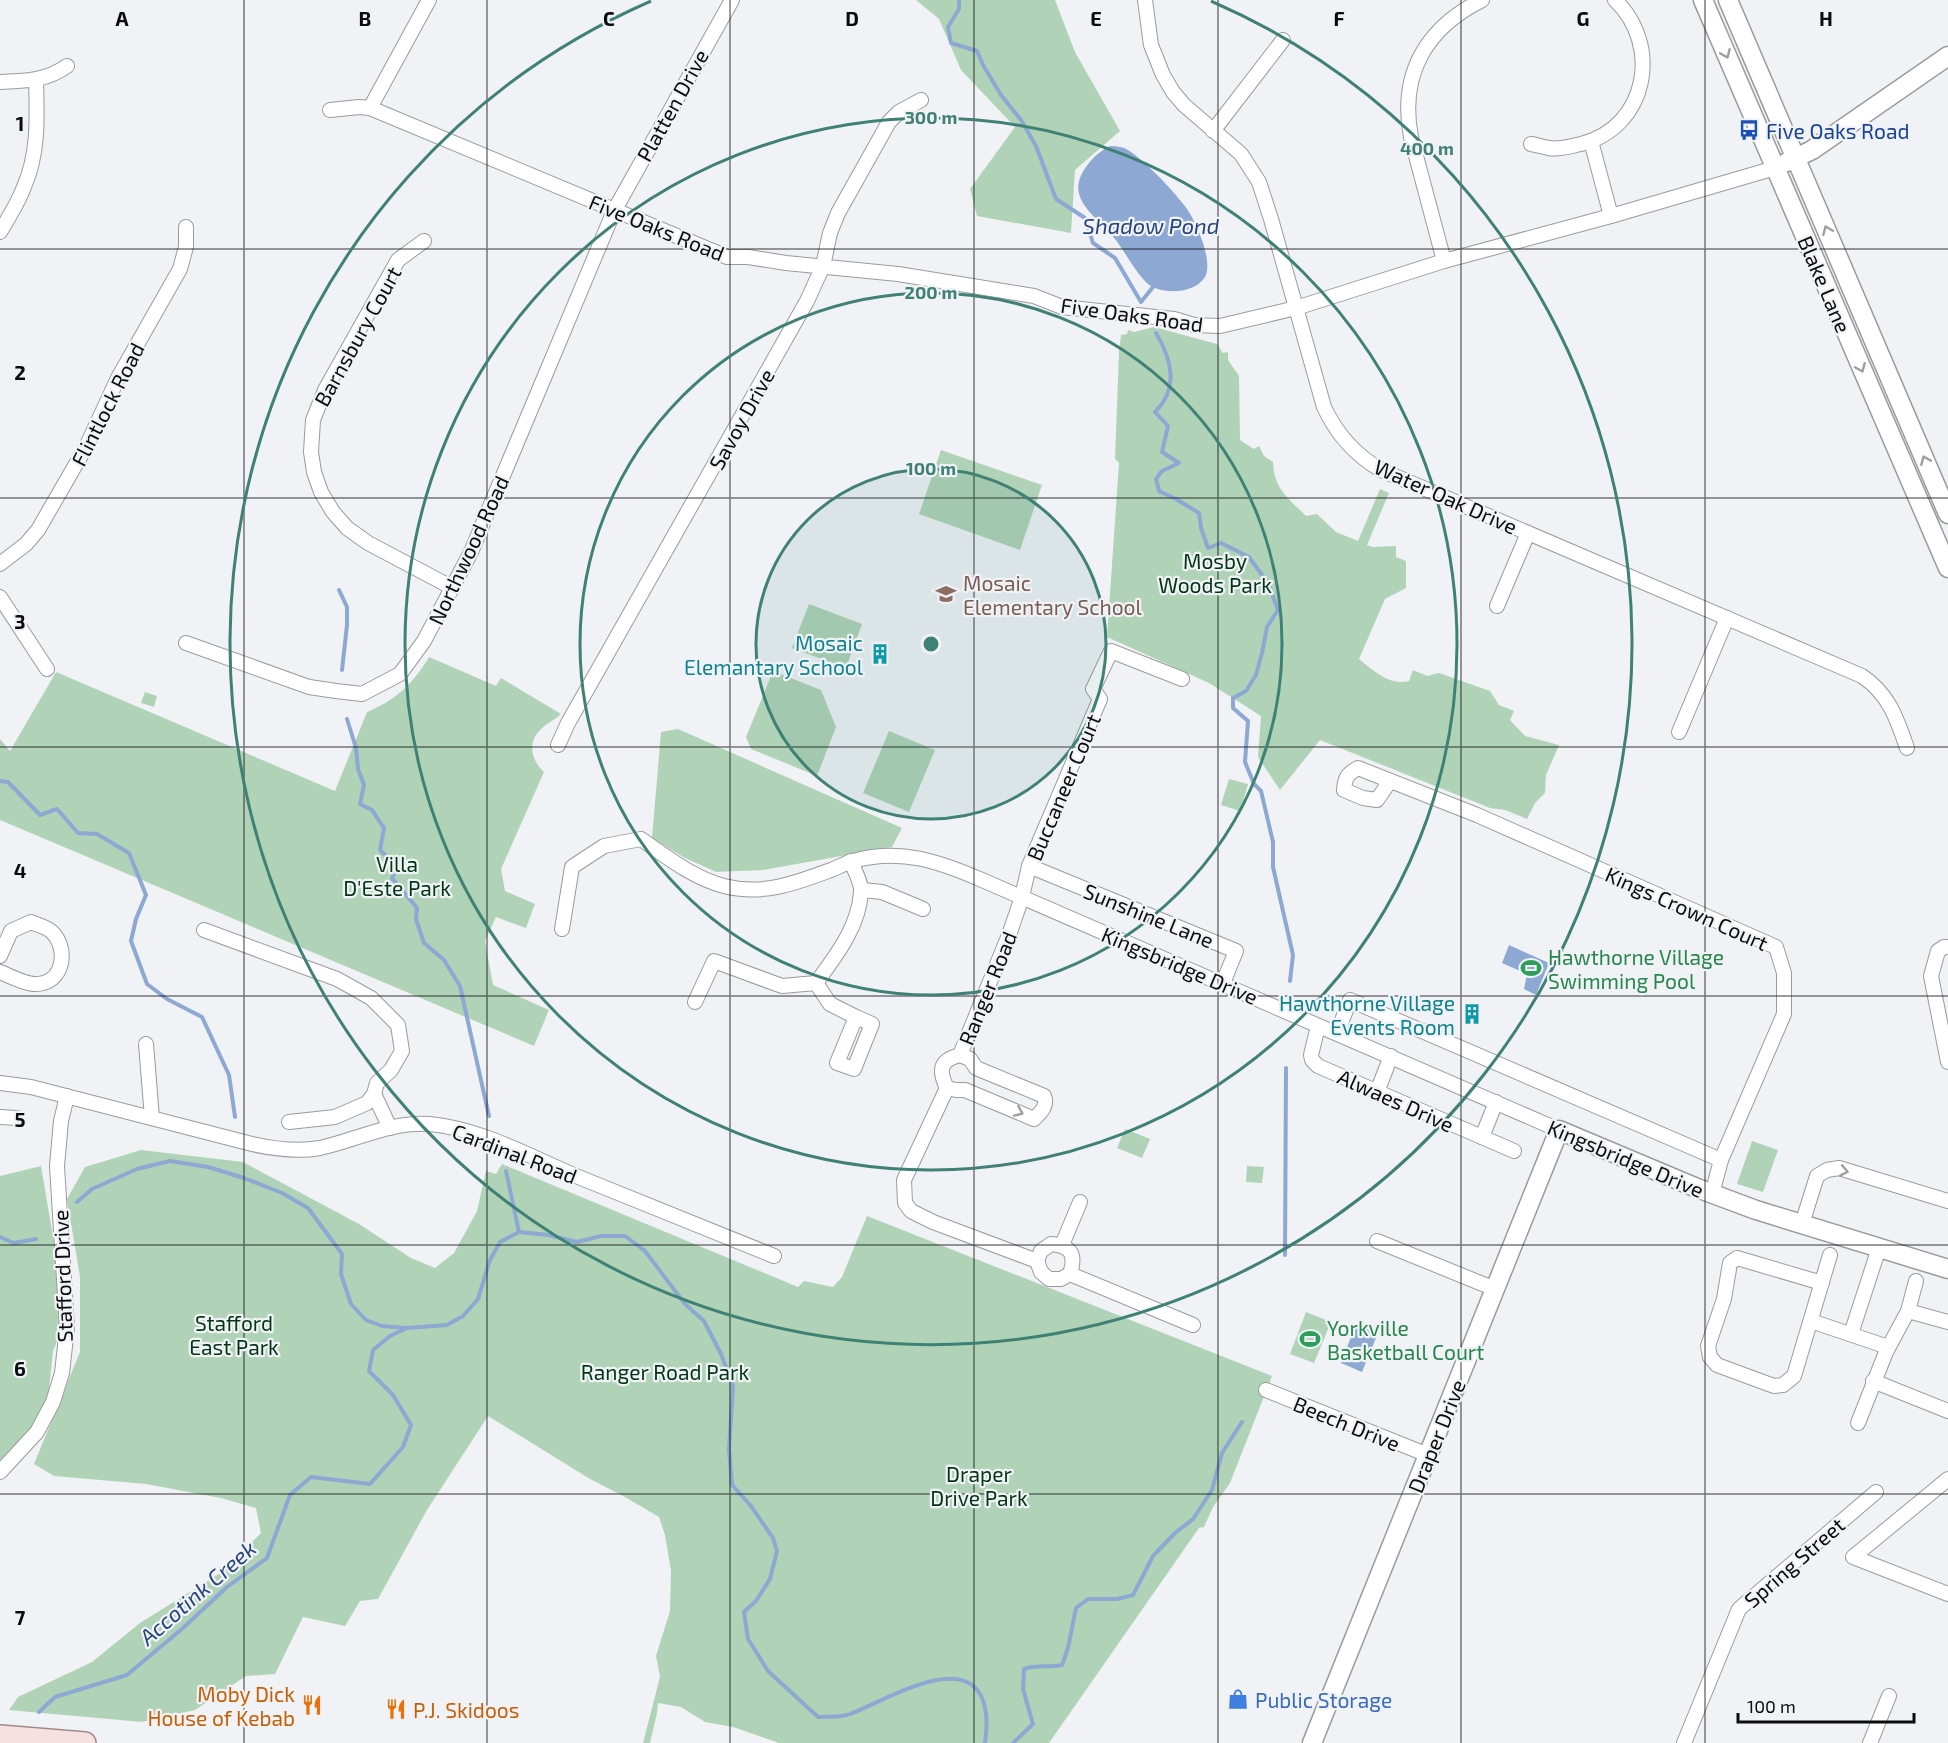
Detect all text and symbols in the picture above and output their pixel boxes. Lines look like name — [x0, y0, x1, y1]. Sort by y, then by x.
text: A — [115, 6, 129, 30]
text: B — [359, 6, 371, 30]
text: C — [603, 6, 615, 30]
text: D — [845, 6, 859, 30]
text: E — [1090, 6, 1102, 30]
text: F — [1333, 6, 1345, 30]
text: G — [1577, 6, 1589, 30]
text: H — [1819, 6, 1833, 30]
street label: Platten Drive — [631, 45, 713, 165]
one-way arrow — [1719, 48, 1731, 59]
text: 300 m — [905, 106, 957, 128]
text: 1 — [16, 111, 24, 135]
bus stop icon: Five Oaks Road — [1737, 118, 1761, 142]
place label: Five Oaks Road — [1766, 118, 1909, 143]
text: 400 m — [1400, 137, 1454, 159]
street label: Five Oaks Road — [586, 189, 728, 265]
water label: Shadow Pond — [1083, 212, 1220, 238]
one-way arrow — [1822, 226, 1834, 237]
street label: Blake Lane — [1793, 232, 1857, 336]
street label: Barnsbury Court — [308, 262, 406, 410]
text: 200 m — [905, 281, 957, 303]
street label: Five Oaks Road — [1059, 292, 1205, 336]
street label: Flintlock Road — [65, 338, 149, 470]
text: 2 — [14, 360, 26, 384]
one-way arrow — [1854, 362, 1866, 373]
street label: Savoy Drive — [703, 364, 779, 474]
street label: Water Oak Drive — [1371, 453, 1521, 539]
one-way arrow — [1920, 456, 1932, 467]
text: 100 m — [906, 457, 956, 479]
street label: Northwood Road — [423, 472, 513, 628]
park label: Mosby Woods Park — [1158, 548, 1272, 597]
place label: Mosaic Elementary School — [963, 570, 1143, 619]
school or university icon: Mosaic Elementary School — [934, 582, 958, 606]
text: 3 — [14, 609, 26, 633]
place label: Mosaic Elemantary School — [684, 630, 864, 679]
centre of rings — [921, 634, 941, 654]
building icon: Mosaic Elemantary School — [868, 642, 892, 666]
street label: Buccaneer Court — [1021, 710, 1105, 864]
park label: Villa D'Este Park — [343, 851, 451, 900]
text: 4 — [14, 858, 27, 882]
street label: Kings Crown Court — [1602, 861, 1772, 955]
street label: Sunshine Lane — [1080, 878, 1218, 952]
street label: Kingsbridge Drive — [1098, 921, 1262, 1009]
street label: Ranger Road — [953, 927, 1021, 1049]
place label: Hawthorne Village Swimming Pool — [1548, 944, 1724, 993]
sports icon: Hawthorne Village Swimming Pool — [1519, 956, 1543, 980]
place label: Hawthorne Village Events Room — [1279, 990, 1455, 1039]
building icon: Hawthorne Village Events Room — [1460, 1002, 1484, 1026]
street label: Alwaes Drive — [1334, 1063, 1458, 1137]
one-way arrow — [1013, 1105, 1024, 1117]
text: 5 — [14, 1107, 26, 1131]
street label: Kingsbridge Drive — [1544, 1114, 1708, 1202]
street label: Cardinal Road — [449, 1118, 581, 1188]
one-way arrow — [1839, 1164, 1849, 1177]
street label: Stafford Drive — [47, 1209, 77, 1343]
park label: Stafford East Park — [189, 1310, 279, 1359]
place label: Yorkville Basketball Court — [1327, 1315, 1484, 1364]
sports icon: Yorkville Basketball Court — [1298, 1327, 1322, 1351]
text: 6 — [14, 1356, 26, 1380]
park label: Ranger Road Park — [581, 1359, 749, 1384]
street label: Draper Drive — [1402, 1376, 1470, 1496]
street label: Beech Drive — [1290, 1390, 1404, 1456]
park label: Draper Drive Park — [930, 1461, 1028, 1510]
street label: Spring Street — [1739, 1512, 1849, 1612]
water label: Accotink Creek — [133, 1534, 261, 1650]
text: 7 — [15, 1605, 26, 1629]
place label: Moby Dick House of Kebab — [147, 1681, 295, 1730]
scale bar — [1738, 1686, 1914, 1724]
shop icon: Public Storage — [1226, 1687, 1250, 1711]
place label: Public Storage — [1255, 1687, 1392, 1712]
restaurant icon: Moby Dick House of Kebab — [300, 1693, 324, 1717]
text: 100 m — [1747, 1695, 1796, 1717]
restaurant icon: P.J. Skidoos — [384, 1697, 408, 1721]
place label: P.J. Skidoos — [413, 1697, 519, 1722]

